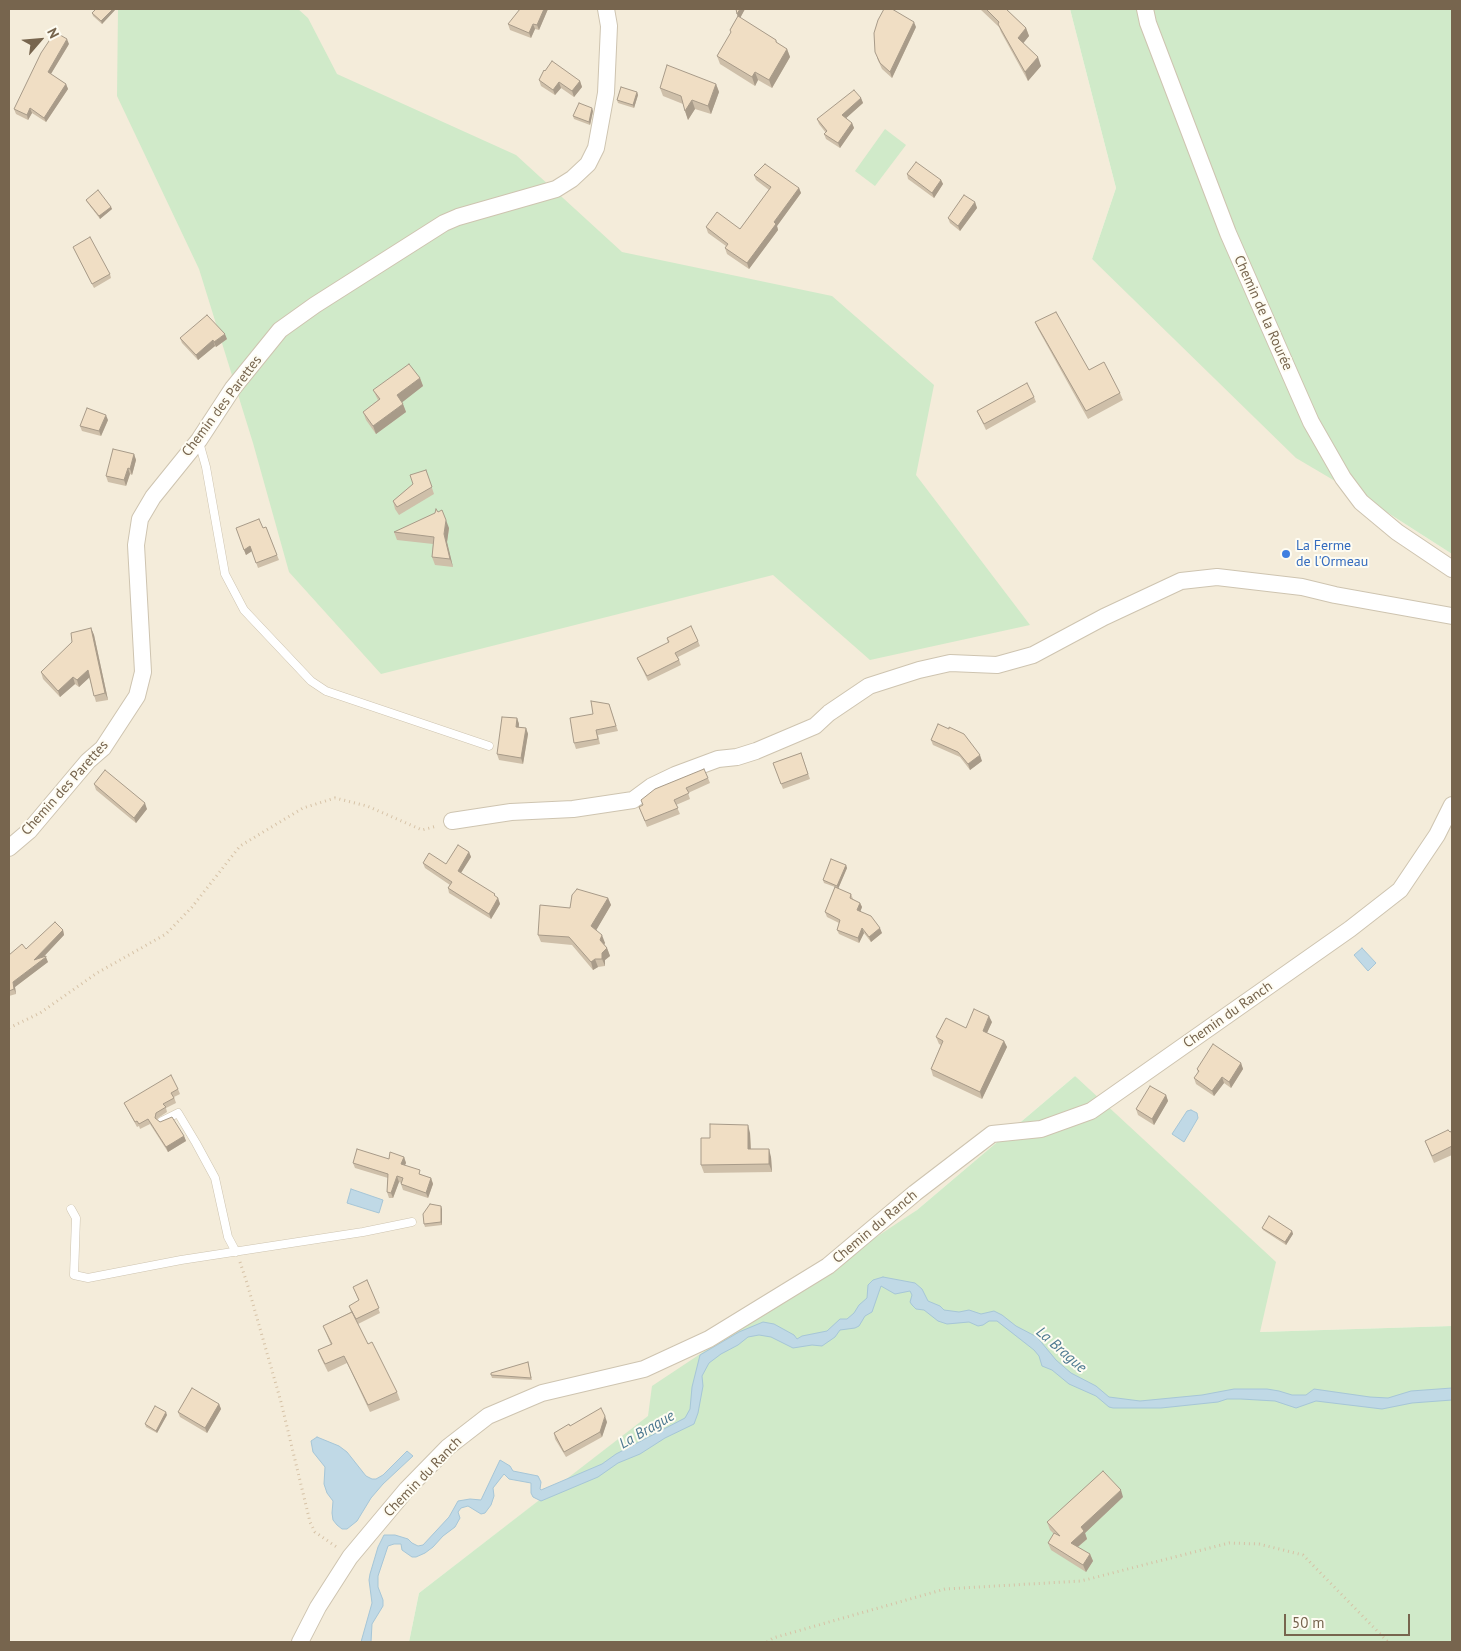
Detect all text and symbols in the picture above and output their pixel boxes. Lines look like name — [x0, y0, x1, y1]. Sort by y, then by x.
north arrow — [15, 15, 65, 65]
text: N — [43, 25, 63, 41]
street label: Chemin de la Rourée — [1230, 253, 1296, 373]
street label: Chemin des Parettes — [179, 352, 265, 460]
place label: La Ferme de l'Ormeau — [1296, 538, 1368, 570]
marker: La Ferme de l'Ormeau — [1280, 548, 1292, 560]
street label: Chemin des Parettes — [18, 737, 112, 839]
street label: Chemin du Ranch — [1180, 978, 1276, 1052]
street label: Chemin du Ranch — [829, 1187, 921, 1267]
water label: La Brague — [1032, 1323, 1090, 1377]
water label: La Brague — [616, 1407, 678, 1453]
street label: Chemin du Ranch — [381, 1433, 465, 1521]
scale bar — [1286, 1604, 1412, 1636]
text: 50 m — [1292, 1613, 1325, 1632]

